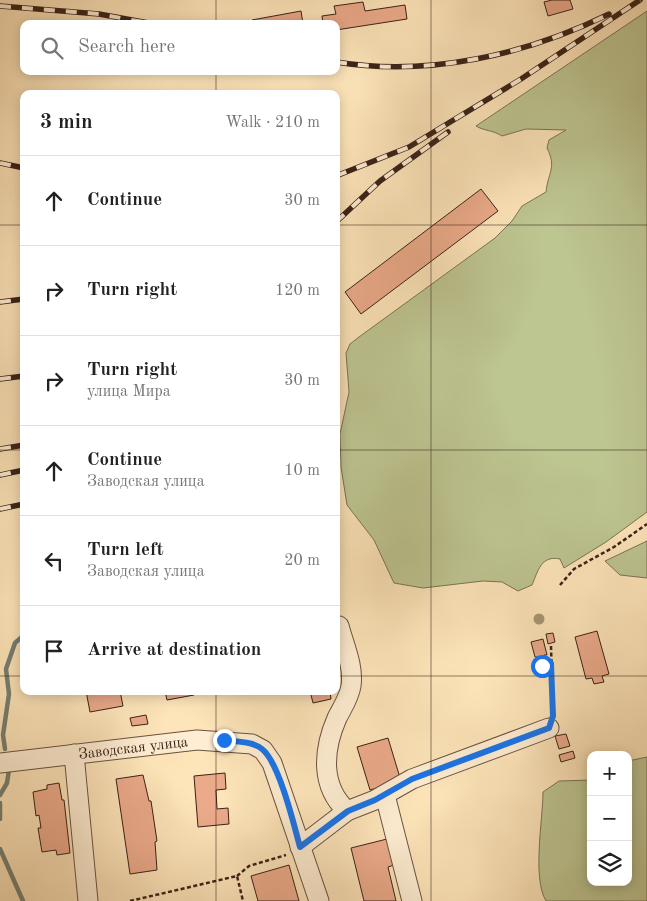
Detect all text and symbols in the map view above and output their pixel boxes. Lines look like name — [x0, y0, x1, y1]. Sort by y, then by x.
search box — [20, 20, 340, 75]
icon: search — [38, 34, 66, 62]
text: Search here — [78, 38, 175, 57]
text: 3 min — [40, 112, 93, 133]
text: Walk · 210 m — [225, 115, 320, 131]
icon: ahead — [40, 187, 68, 215]
text: Continue — [87, 191, 162, 210]
text: 30 m — [284, 193, 320, 209]
icon: right — [40, 277, 68, 305]
text: Turn right — [87, 281, 177, 300]
text: 120 m — [275, 283, 320, 299]
text: Turn right — [87, 361, 177, 380]
icon: right — [40, 367, 68, 395]
text: 30 m — [284, 373, 320, 389]
text: улица Мира — [87, 384, 171, 400]
text: Continue — [87, 451, 162, 470]
icon: ahead — [40, 457, 68, 485]
text: 10 m — [284, 463, 320, 479]
text: Заводская улица — [87, 474, 205, 490]
text: Turn left — [87, 541, 164, 560]
icon: left — [40, 547, 68, 575]
text: 20 m — [284, 553, 320, 569]
text: Заводская улица — [87, 564, 205, 580]
icon: arrive — [40, 637, 68, 665]
text: Arrive at destination — [87, 641, 261, 660]
route start — [531, 655, 554, 678]
route end — [213, 729, 236, 752]
street label: Заводская улица — [78, 735, 190, 763]
map controls — [587, 751, 632, 886]
button: + — [587, 751, 632, 796]
button: − — [587, 796, 632, 841]
button: layers — [587, 841, 632, 886]

